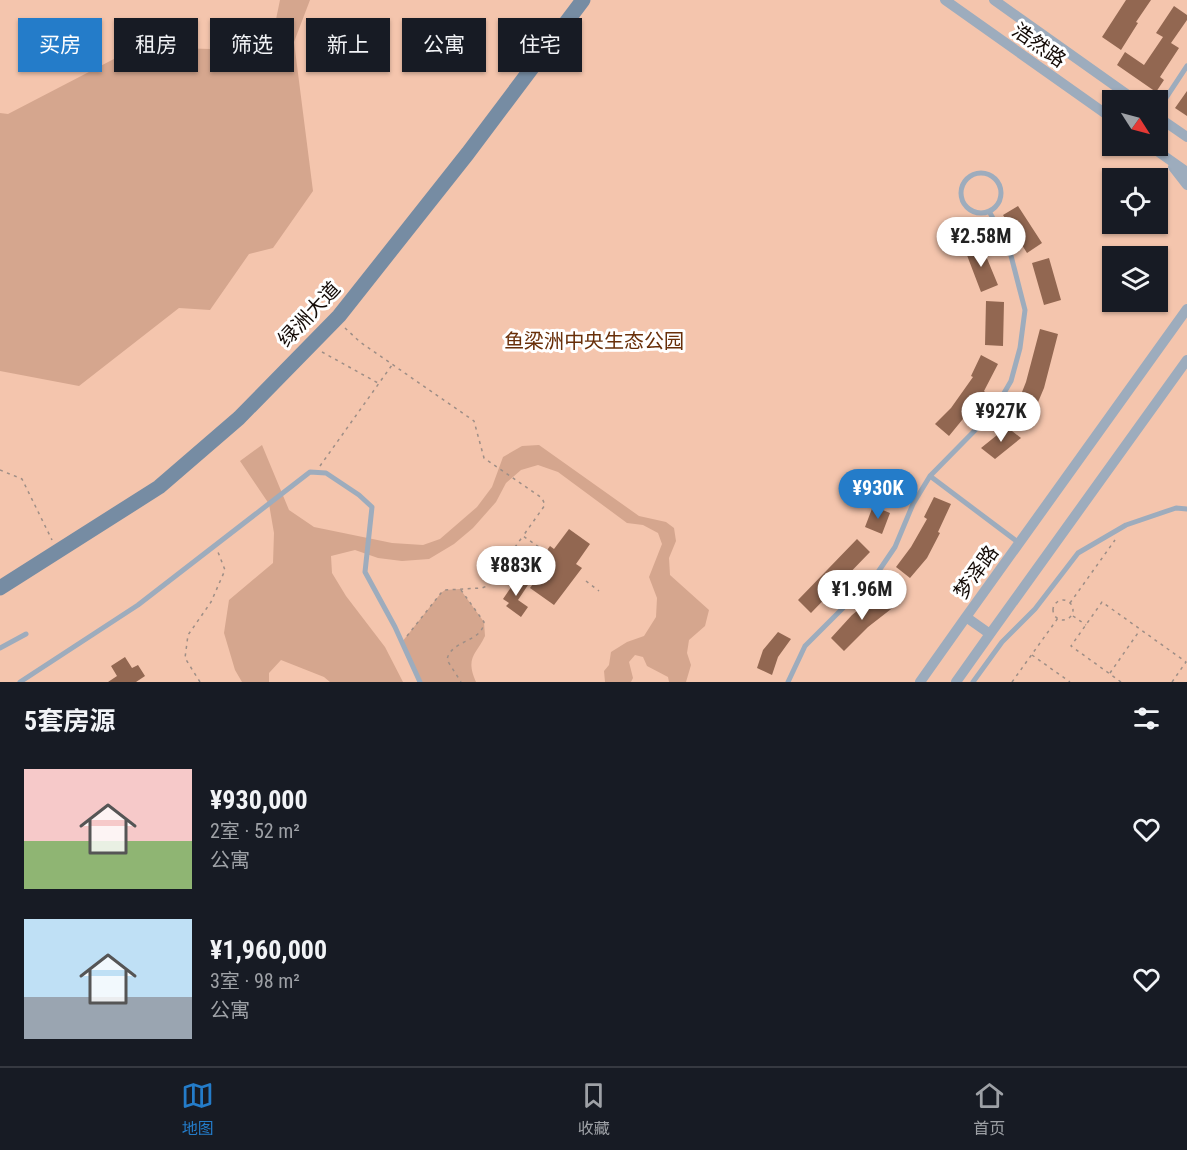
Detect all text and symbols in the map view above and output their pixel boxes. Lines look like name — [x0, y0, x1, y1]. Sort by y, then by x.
chip: 买房 — [18, 18, 102, 72]
chip: 租房 — [114, 18, 198, 72]
chip: 筛选 — [210, 18, 294, 72]
chip: 新上 — [306, 18, 390, 72]
chip: 公寓 — [402, 18, 486, 72]
chip: 住宅 — [498, 18, 582, 72]
street label: 浩然路 — [1008, 18, 1070, 72]
north arrow — [1102, 90, 1168, 156]
map controls — [1102, 90, 1168, 312]
button: locate — [1102, 168, 1168, 234]
pin: ¥2.58M — [932, 217, 1030, 268]
text: ¥2.58M — [951, 224, 1011, 248]
button: layers — [1102, 246, 1168, 312]
street label: 绿洲大道 — [273, 277, 345, 351]
park label: 鱼梁洲中央生态公园 — [504, 329, 684, 353]
pin: ¥927K — [959, 392, 1043, 443]
text: ¥927K — [976, 399, 1026, 423]
pin: ¥930K — [836, 469, 920, 520]
text: ¥930K — [853, 476, 903, 500]
street label: 梦泽路 — [949, 541, 1003, 603]
pin: ¥883K — [474, 546, 558, 597]
text: ¥883K — [491, 553, 541, 577]
pin: ¥1.96M — [813, 570, 911, 621]
text: ¥1.96M — [832, 577, 892, 601]
icon: filters — [1130, 702, 1163, 735]
text: 5套房源 — [24, 706, 115, 736]
text: ¥930,000 — [210, 785, 308, 815]
icon: home — [72, 793, 144, 865]
icon: heart — [1130, 813, 1163, 846]
text: 2室 · 52 m² — [210, 819, 300, 843]
text: 公寓 — [210, 848, 250, 872]
text: ¥1,960,000 — [210, 935, 327, 965]
icon: home — [72, 943, 144, 1015]
icon: heart — [1130, 963, 1163, 996]
text: 3室 · 98 m² — [210, 969, 300, 993]
text: 公寓 — [210, 998, 250, 1022]
tab: 地图 — [181, 1079, 214, 1139]
tab: 收藏 — [577, 1079, 610, 1139]
tab: 首页 — [973, 1079, 1006, 1139]

